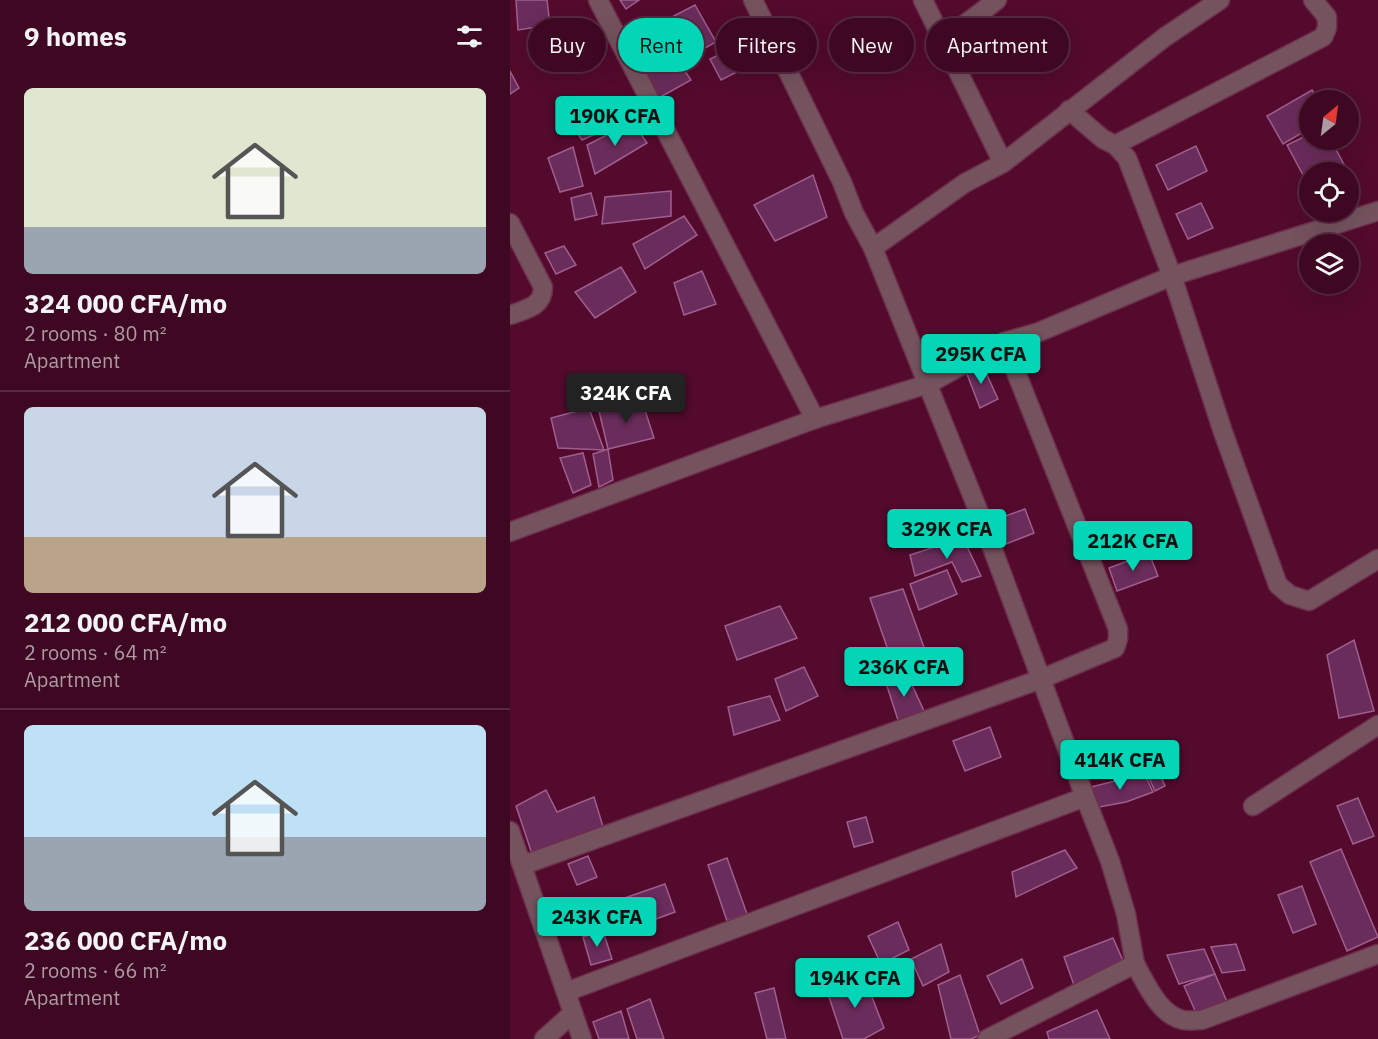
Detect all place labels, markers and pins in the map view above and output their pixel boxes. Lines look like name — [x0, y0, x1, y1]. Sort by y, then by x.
pin: 190K CFA — [553, 96, 677, 147]
pin: 295K CFA — [919, 334, 1043, 385]
pin: 324K CFA — [564, 373, 688, 424]
pin: 329K CFA — [885, 509, 1009, 560]
pin: 212K CFA — [1071, 521, 1195, 572]
pin: 236K CFA — [842, 647, 966, 698]
pin: 414K CFA — [1058, 740, 1182, 791]
pin: 243K CFA — [535, 897, 659, 948]
pin: 194K CFA — [793, 958, 917, 1009]

